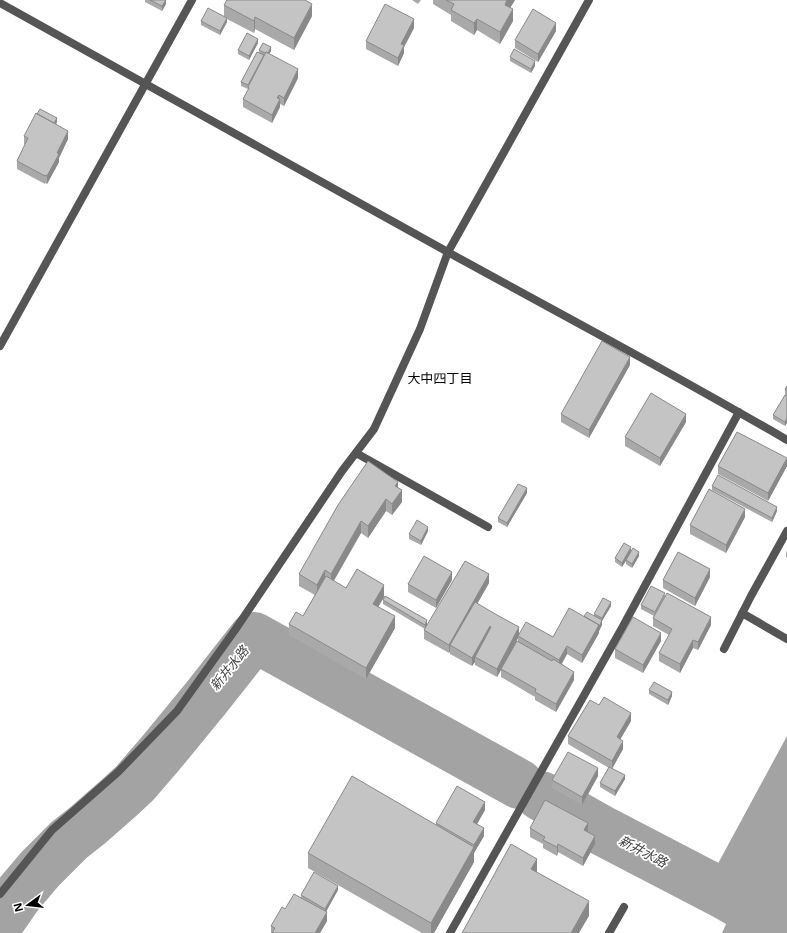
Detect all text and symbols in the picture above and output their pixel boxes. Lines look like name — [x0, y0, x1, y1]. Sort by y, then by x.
district label: 大中四丁目 — [407, 369, 473, 387]
water label: 新井水路 — [206, 641, 253, 694]
water label: 新井水路 — [616, 831, 671, 872]
north arrow — [8, 885, 48, 925]
text: N — [9, 901, 26, 914]

